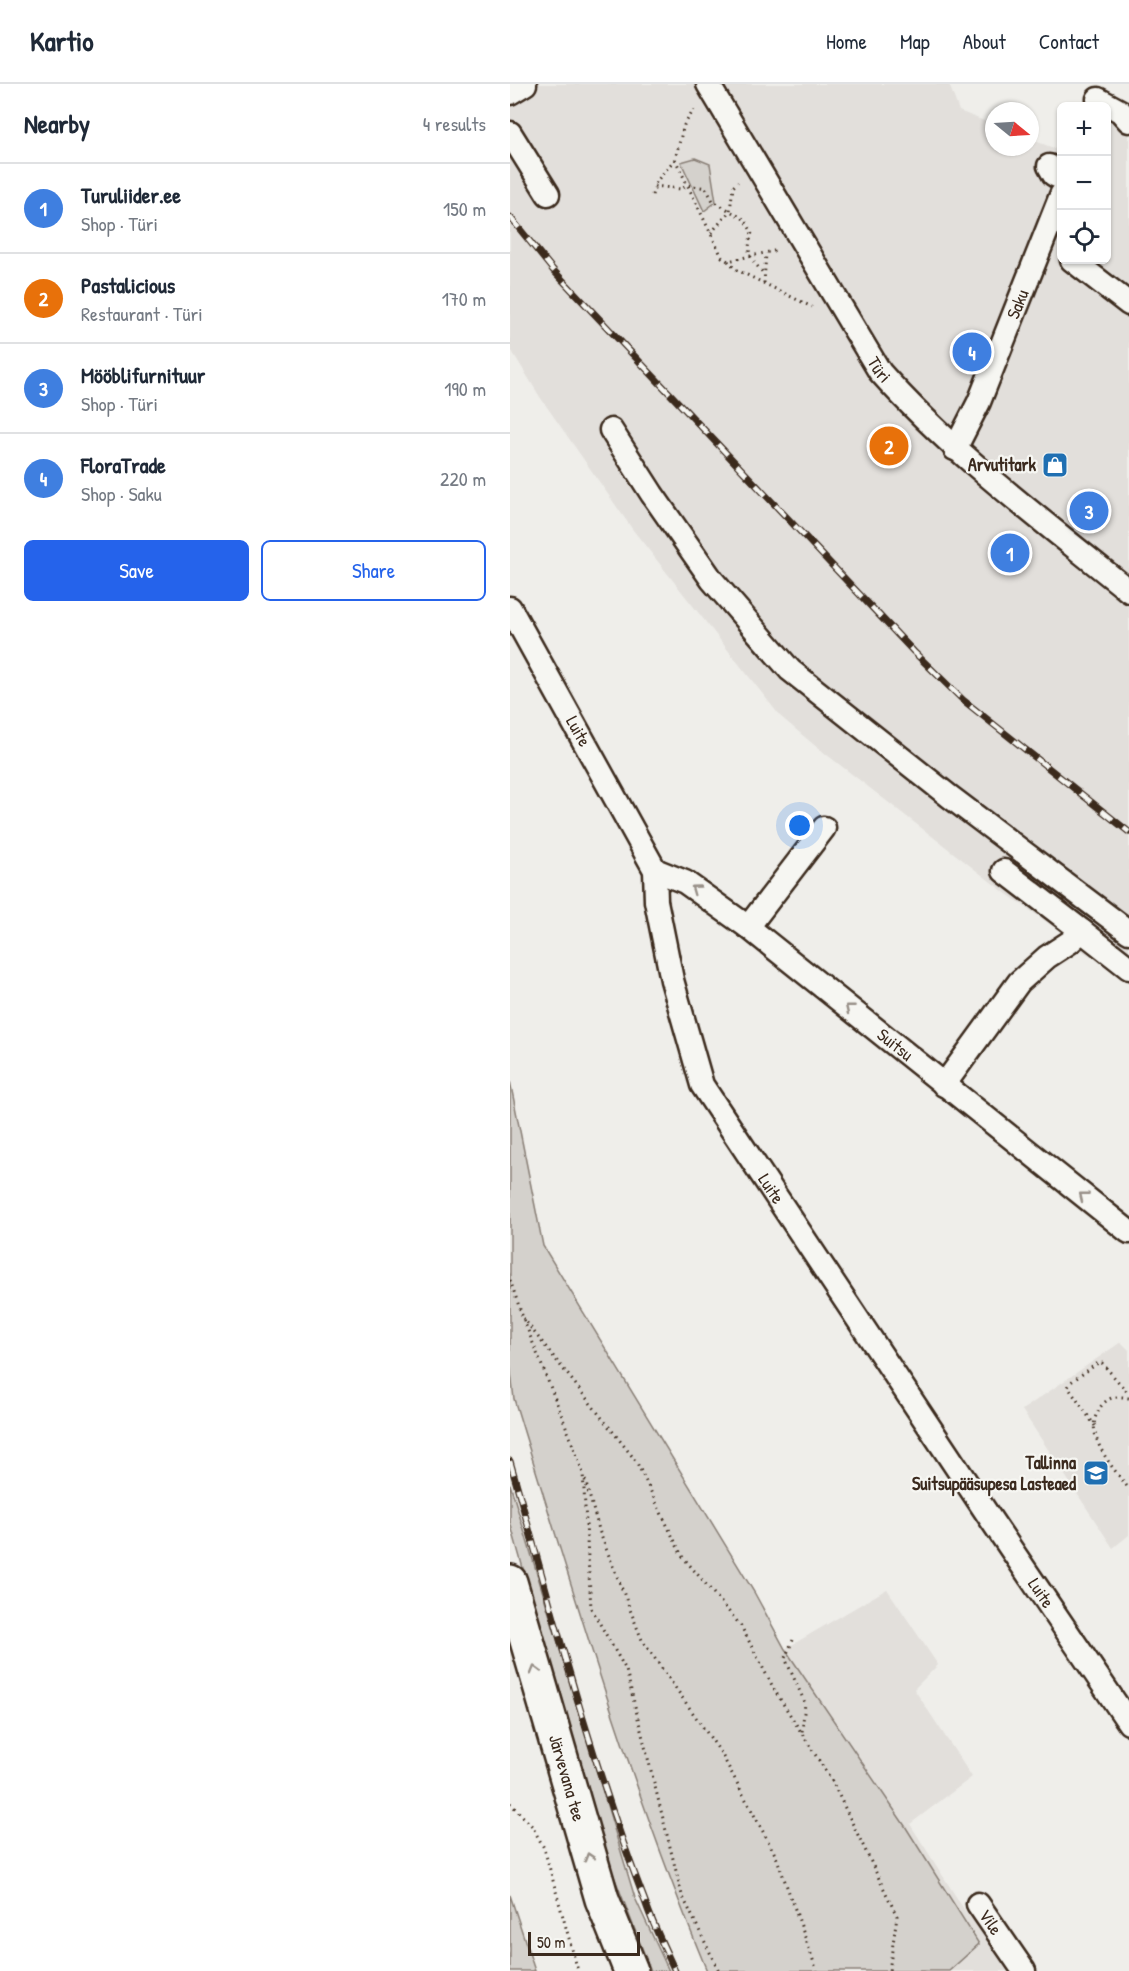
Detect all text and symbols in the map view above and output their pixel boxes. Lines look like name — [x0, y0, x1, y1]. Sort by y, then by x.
text: Kartio — [30, 22, 94, 60]
text: Home — [826, 27, 867, 56]
text: Map — [900, 27, 930, 56]
text: About — [963, 27, 1006, 56]
text: Contact — [1039, 27, 1099, 56]
north arrow — [985, 102, 1039, 156]
map controls — [1057, 102, 1111, 264]
button: + — [1057, 102, 1111, 156]
text: Nearby — [24, 106, 90, 141]
text: 4 results — [423, 110, 486, 137]
button: − — [1057, 156, 1111, 210]
text: Turuliider.ee — [81, 180, 181, 210]
text: 1 — [40, 195, 47, 222]
text: 150 m — [443, 195, 486, 222]
text: Shop · Türi — [81, 210, 158, 237]
button: locate — [1057, 210, 1111, 264]
text: Pastalicious — [81, 270, 175, 300]
text: 2 — [39, 285, 48, 312]
text: 170 m — [442, 285, 486, 312]
street label: Saku — [1000, 285, 1035, 323]
text: Restaurant · Türi — [81, 300, 203, 327]
pin: 4 — [952, 330, 992, 374]
street label: Türi — [862, 352, 897, 388]
text: Mööblifurnituur — [81, 360, 205, 390]
text: 3 — [39, 375, 48, 402]
text: 190 m — [444, 375, 486, 402]
text: Shop · Türi — [81, 390, 158, 417]
pin: 2 — [870, 424, 908, 469]
text: FloraTrade — [81, 450, 166, 480]
shop icon: Arvutitark — [1040, 450, 1070, 480]
place label: Arvutitark — [968, 452, 1037, 477]
text: 4 — [40, 465, 47, 492]
text: 220 m — [440, 465, 486, 492]
text: Shop · Saku — [81, 480, 162, 507]
pin: 3 — [1070, 488, 1108, 534]
pin: 1 — [990, 530, 1030, 576]
button: Save — [24, 540, 249, 601]
button: Share — [261, 540, 486, 601]
street label: Luite — [560, 711, 597, 751]
your location — [785, 811, 814, 840]
one-way arrow — [690, 885, 701, 896]
one-way arrow — [845, 1005, 856, 1016]
street label: Suitsu — [872, 1022, 919, 1066]
street label: Luite — [752, 1169, 791, 1209]
one-way arrow — [1079, 1192, 1090, 1203]
place label: Tallinna Suitsupääsupesa Lasteaed — [912, 1450, 1077, 1497]
school or university icon: Tallinna Suitsupääsupesa Lasteaed — [1081, 1458, 1111, 1488]
street label: Luite — [1022, 1573, 1060, 1613]
one-way arrow — [530, 1665, 542, 1676]
street label: Järvevana tee — [543, 1731, 592, 1824]
one-way arrow — [584, 1852, 596, 1863]
street label: Vile — [973, 1904, 1009, 1940]
scale bar — [528, 1929, 640, 1956]
text: 50 m — [537, 1931, 566, 1953]

